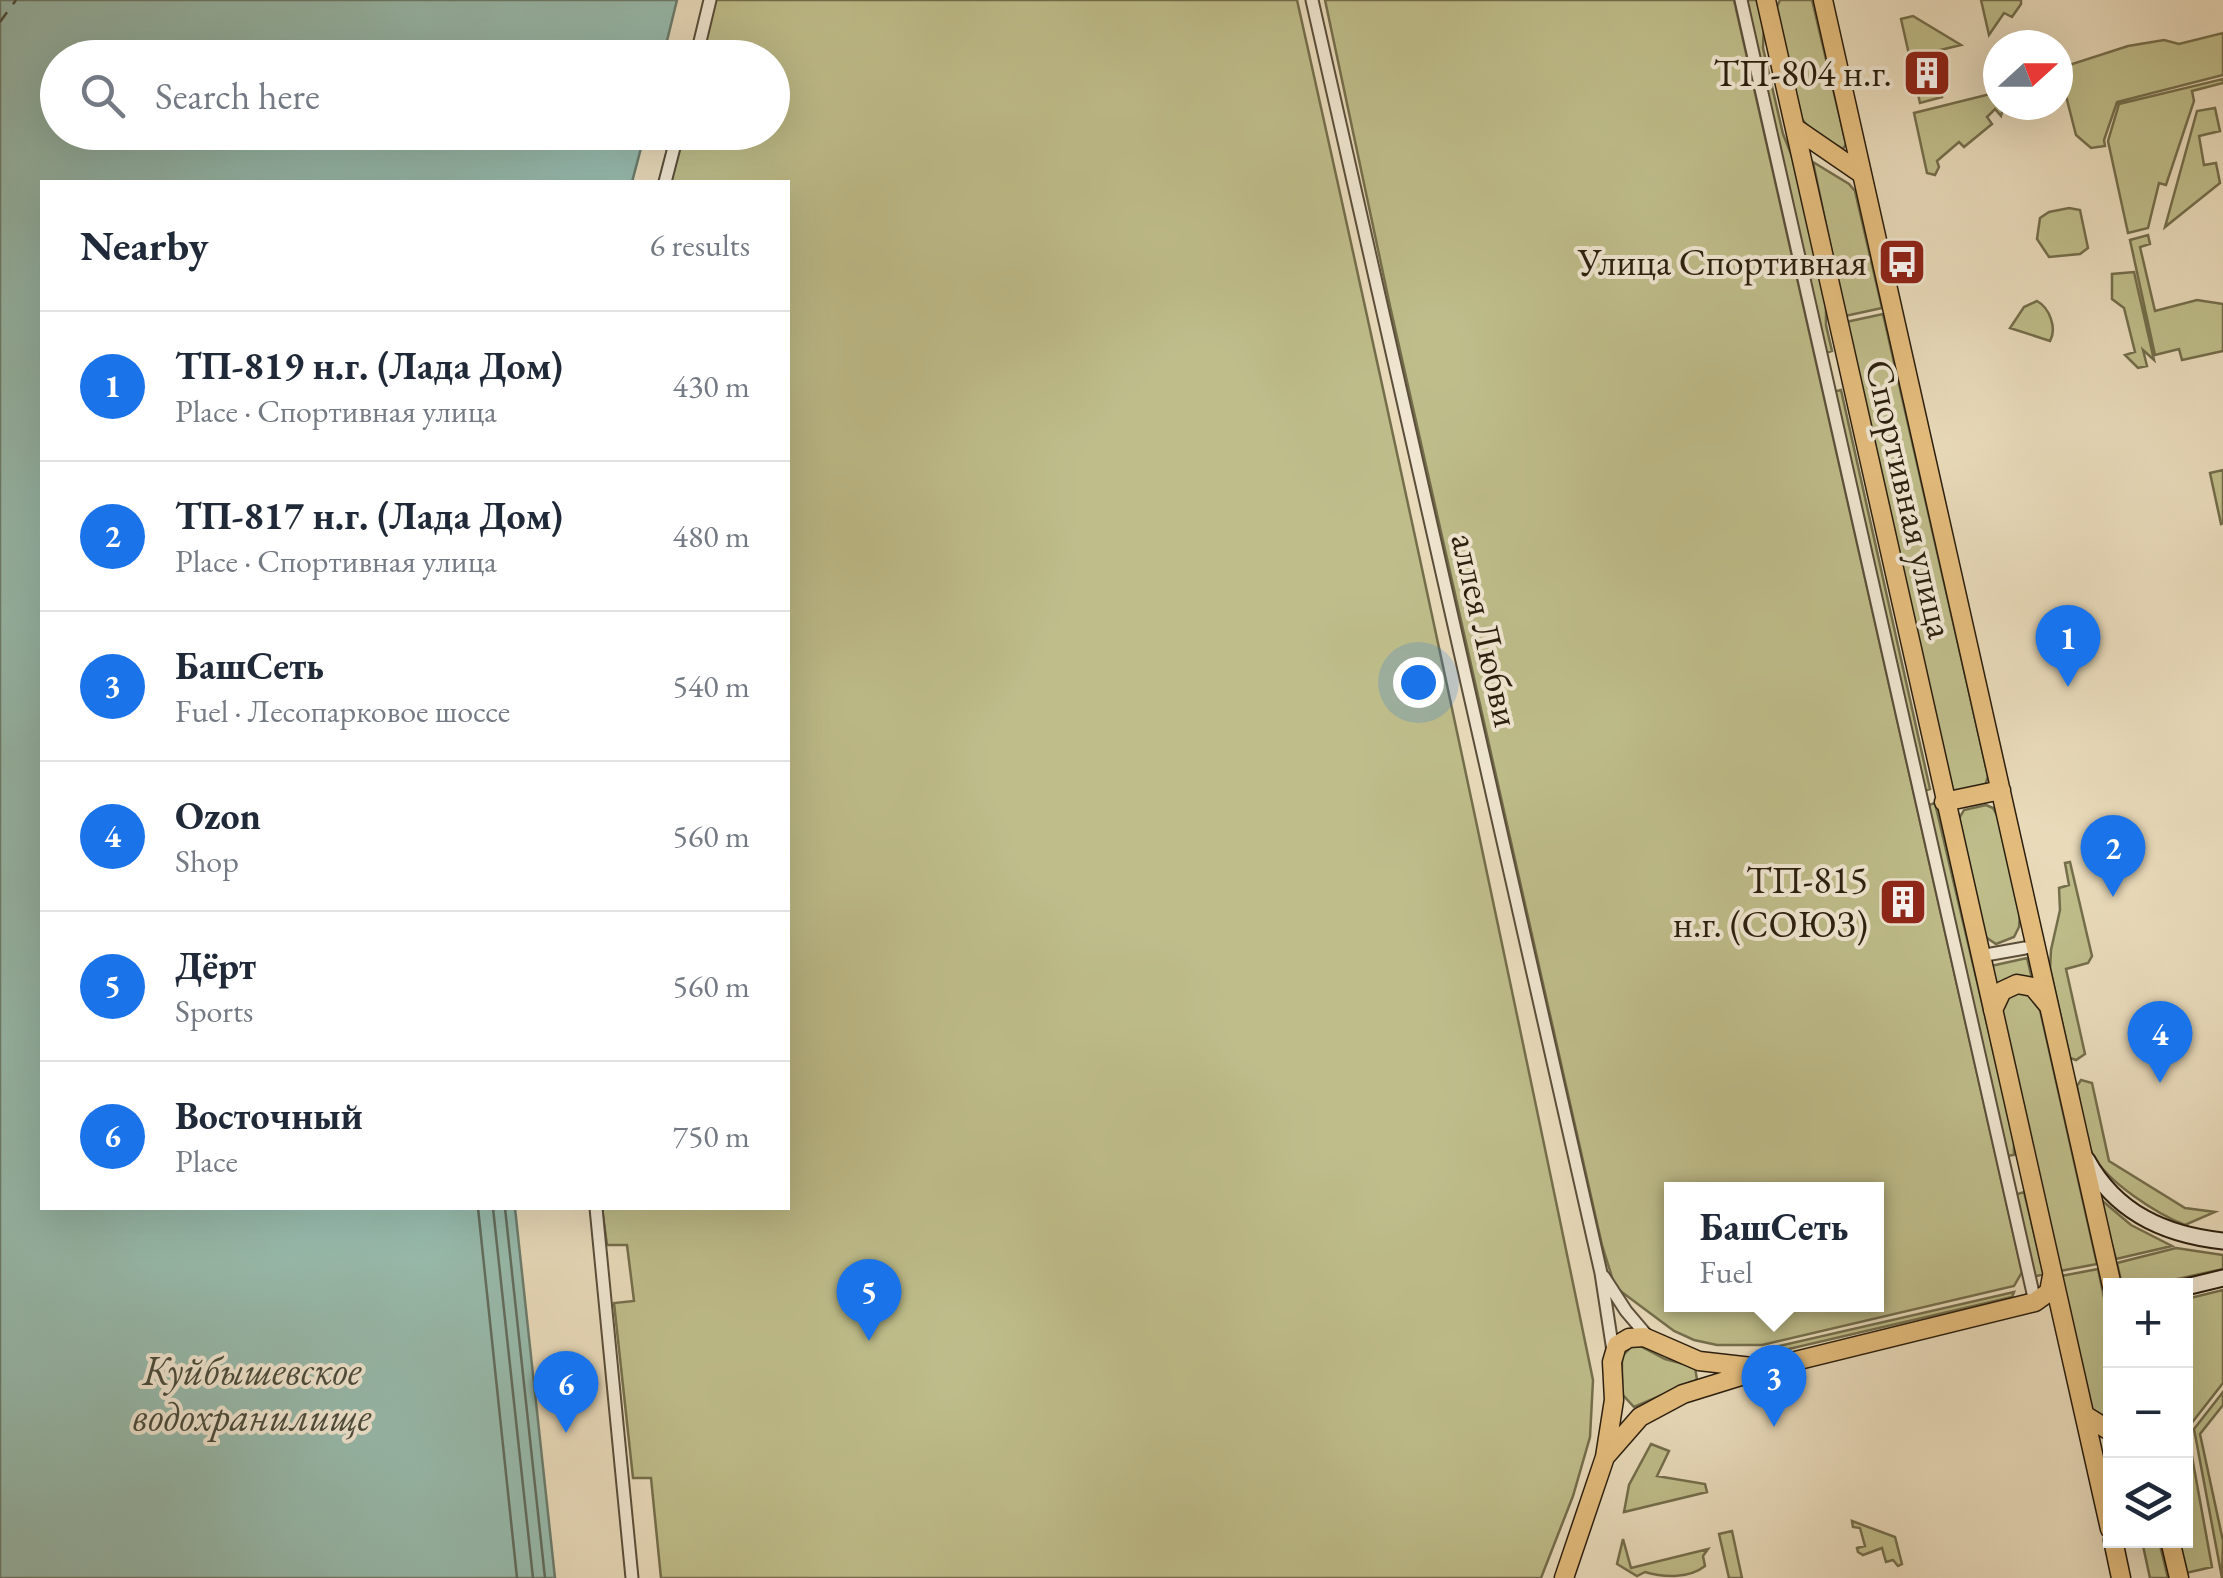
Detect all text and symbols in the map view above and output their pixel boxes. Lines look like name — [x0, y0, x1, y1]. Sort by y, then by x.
north arrow — [1983, 30, 2073, 120]
search box — [40, 40, 790, 150]
building icon: ТП-804 н.г. — [1901, 47, 1953, 99]
place label: ТП-804 н.г. — [1713, 48, 1892, 97]
icon: search — [75, 68, 130, 123]
text: Search here — [155, 71, 320, 120]
text: Nearby — [80, 218, 209, 273]
text: 6 results — [650, 224, 750, 266]
bus stop icon: Улица Спортивная — [1876, 236, 1928, 288]
place label: Улица Спортивная — [1577, 237, 1867, 286]
text: ТП-819 н.г. (Лада Дом) — [175, 341, 563, 390]
street label: Спортивная улица — [1855, 355, 1967, 644]
text: 1 — [104, 365, 121, 407]
text: 430 m — [673, 365, 750, 407]
text: Place · Спортивная улица — [175, 390, 497, 432]
text: ТП-817 н.г. (Лада Дом) — [175, 491, 563, 540]
text: 2 — [104, 515, 121, 557]
text: 480 m — [673, 515, 750, 557]
street label: аллея Любви — [1440, 528, 1533, 732]
text: Place · Спортивная улица — [175, 540, 497, 582]
pin: 1 — [2036, 604, 2100, 687]
text: БашСеть — [175, 641, 324, 690]
your location — [1393, 657, 1444, 708]
text: 3 — [104, 665, 121, 707]
text: 540 m — [673, 665, 750, 707]
text: Fuel · Лесопарковое шоссе — [175, 690, 510, 732]
text: Ozon — [175, 791, 261, 840]
pin: 2 — [2080, 814, 2146, 897]
text: 4 — [104, 815, 121, 857]
text: 560 m — [673, 815, 750, 857]
text: Shop — [175, 840, 239, 882]
place label: ТП-815 н.г. (СОЮЗ) — [1673, 855, 1868, 948]
building icon: ТП-815 н.г. (СОЮЗ) — [1877, 876, 1929, 928]
text: Дёрт — [175, 941, 256, 990]
text: 5 — [104, 965, 121, 1007]
text: 560 m — [673, 965, 750, 1007]
text: Sports — [175, 990, 253, 1032]
pin: 4 — [2128, 1000, 2192, 1083]
text: Восточный — [175, 1091, 363, 1140]
text: 6 — [104, 1115, 121, 1157]
text: 750 m — [673, 1115, 750, 1157]
text: Place — [175, 1140, 238, 1182]
popup — [1664, 1182, 1884, 1312]
text: БашСеть — [1699, 1202, 1849, 1251]
text: Fuel — [1699, 1251, 1753, 1293]
pin: 5 — [836, 1258, 902, 1341]
map controls — [2103, 1278, 2193, 1548]
button: + — [2103, 1278, 2193, 1368]
water label: Куйбышевское водохранилище — [133, 1344, 371, 1442]
pin: 3 — [1742, 1344, 1806, 1427]
pin: 6 — [534, 1350, 598, 1433]
button: − — [2103, 1368, 2193, 1458]
button: layers — [2103, 1458, 2193, 1548]

